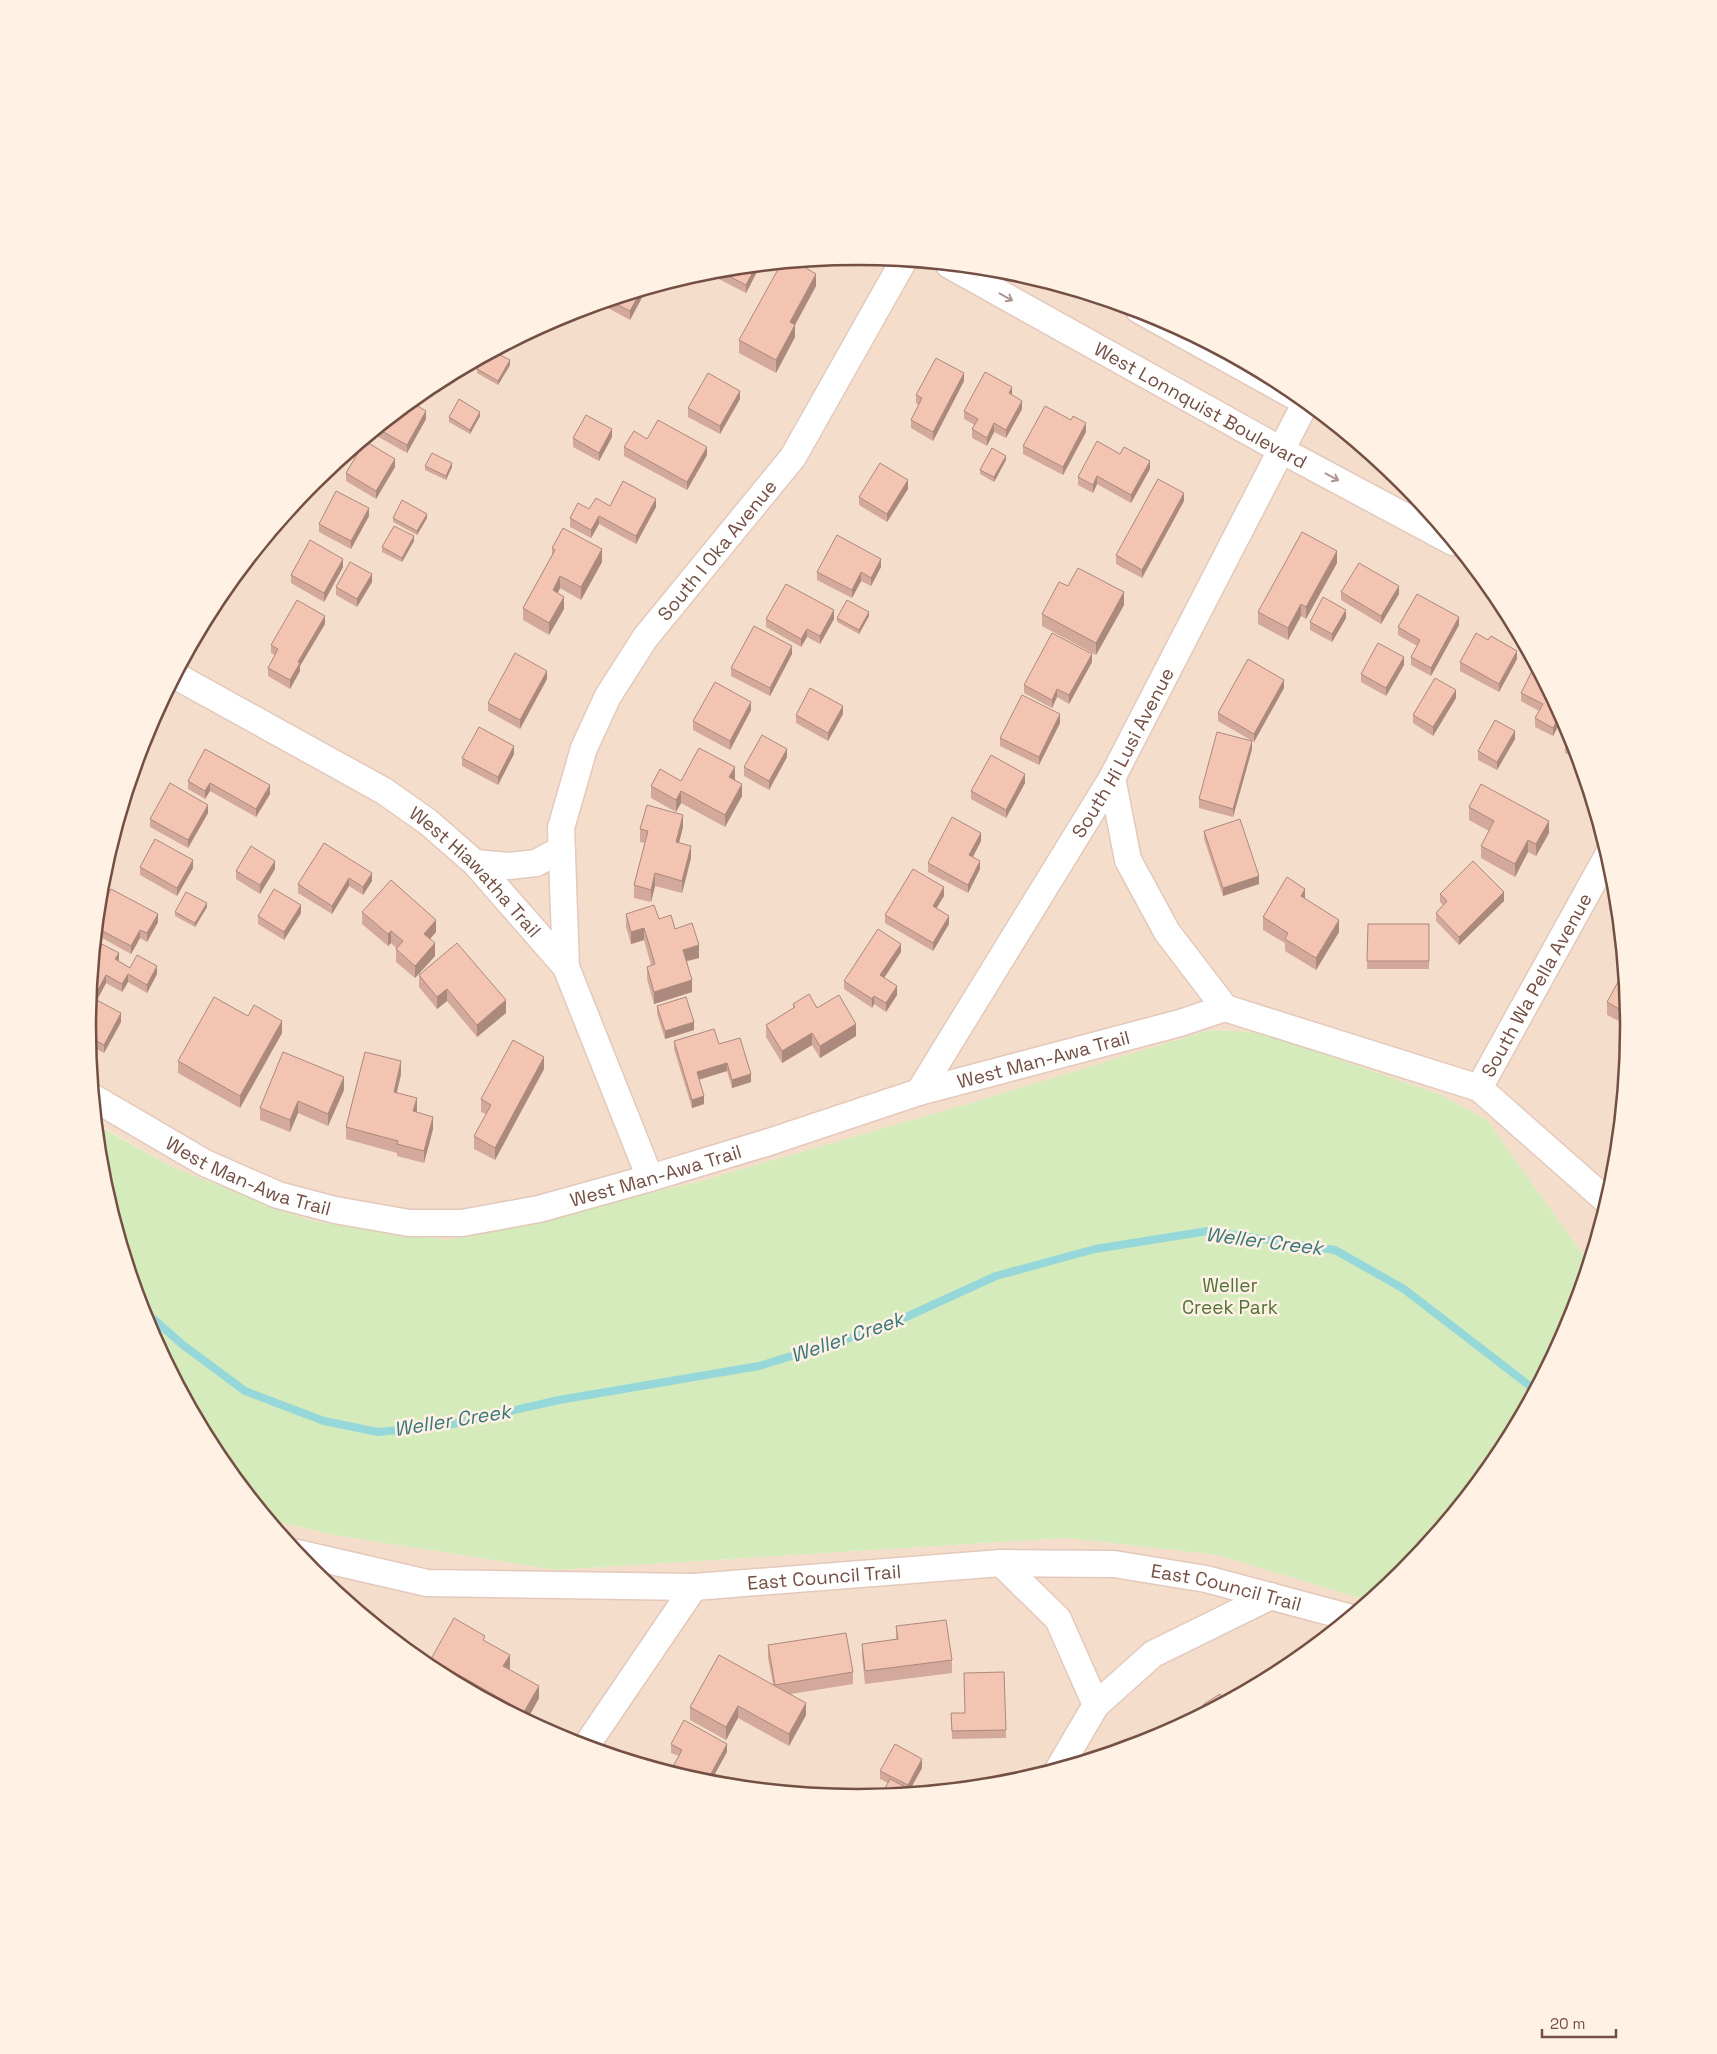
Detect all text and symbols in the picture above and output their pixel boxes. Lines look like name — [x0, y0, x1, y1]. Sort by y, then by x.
one-way arrow — [999, 292, 1014, 302]
street label: West Lonnquist Boulevard — [1089, 336, 1311, 475]
one-way arrow — [1325, 472, 1340, 482]
street label: South I Oka Avenue — [652, 475, 782, 626]
street label: South Hi Lusi Avenue — [1066, 663, 1180, 843]
street label: West Hiawatha Trail — [404, 801, 546, 943]
street label: South Wa Pella Avenue — [1476, 888, 1598, 1082]
street label: West Man-Awa Trail — [954, 1025, 1133, 1094]
street label: West Man-Awa Trail — [161, 1131, 334, 1221]
street label: West Man-Awa Trail — [567, 1139, 745, 1213]
water label: Weller Creek — [1204, 1221, 1326, 1261]
park label: Weller Creek Park — [1182, 1273, 1278, 1320]
water label: Weller Creek — [787, 1305, 909, 1368]
water label: Weller Creek — [392, 1398, 514, 1442]
street label: East Council Trail — [1149, 1558, 1304, 1617]
street label: East Council Trail — [746, 1559, 902, 1596]
scale bar — [1542, 2006, 1616, 2038]
text: 20 m — [1550, 2014, 1585, 2033]

